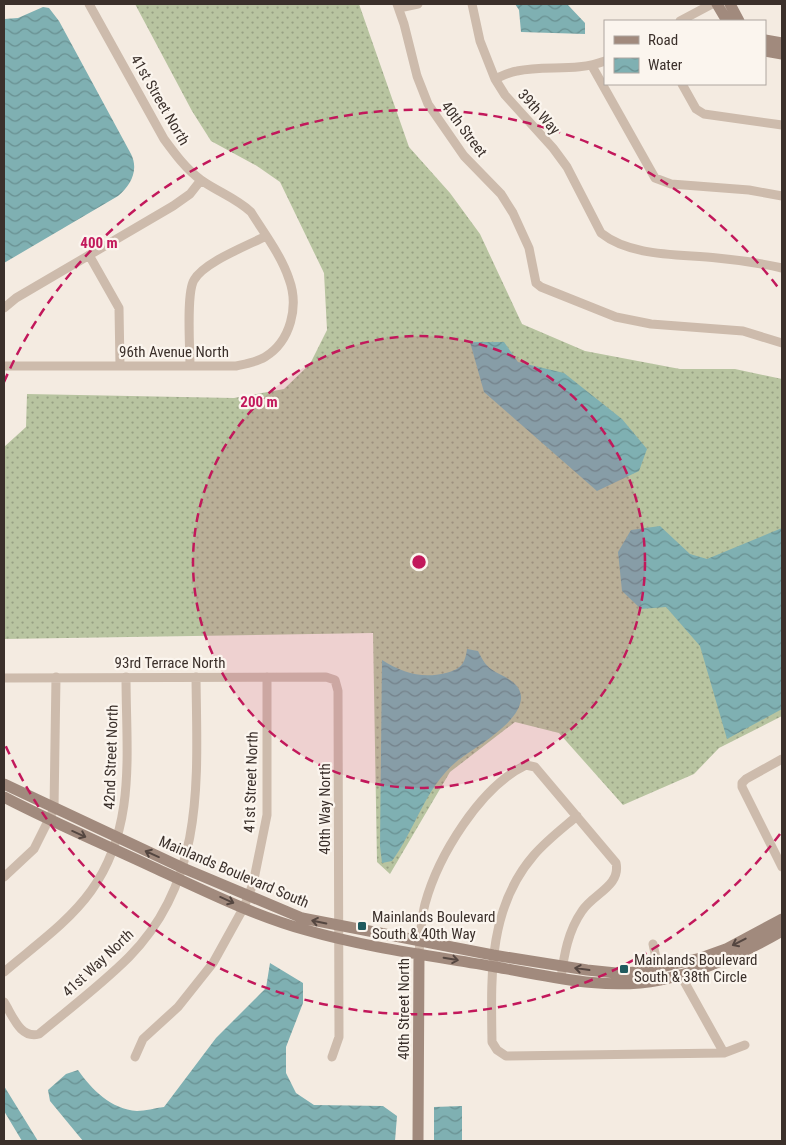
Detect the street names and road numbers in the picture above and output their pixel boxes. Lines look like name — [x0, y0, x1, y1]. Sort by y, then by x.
street label: 41st Street North — [127, 52, 193, 148]
street label: 39th Way — [514, 86, 564, 138]
street label: 40th Street — [437, 98, 491, 160]
street label: 96th Avenue North — [119, 343, 229, 361]
street label: 93rd Terrace North — [115, 654, 225, 672]
street label: 42nd Street North — [100, 704, 122, 810]
street label: 41st Street North — [240, 731, 262, 833]
street label: 40th Way North — [316, 763, 334, 855]
street label: Mainlands Boulevard South — [156, 832, 312, 912]
street label: 41st Way North — [59, 925, 137, 1001]
street label: 40th Street North — [395, 958, 413, 1060]

